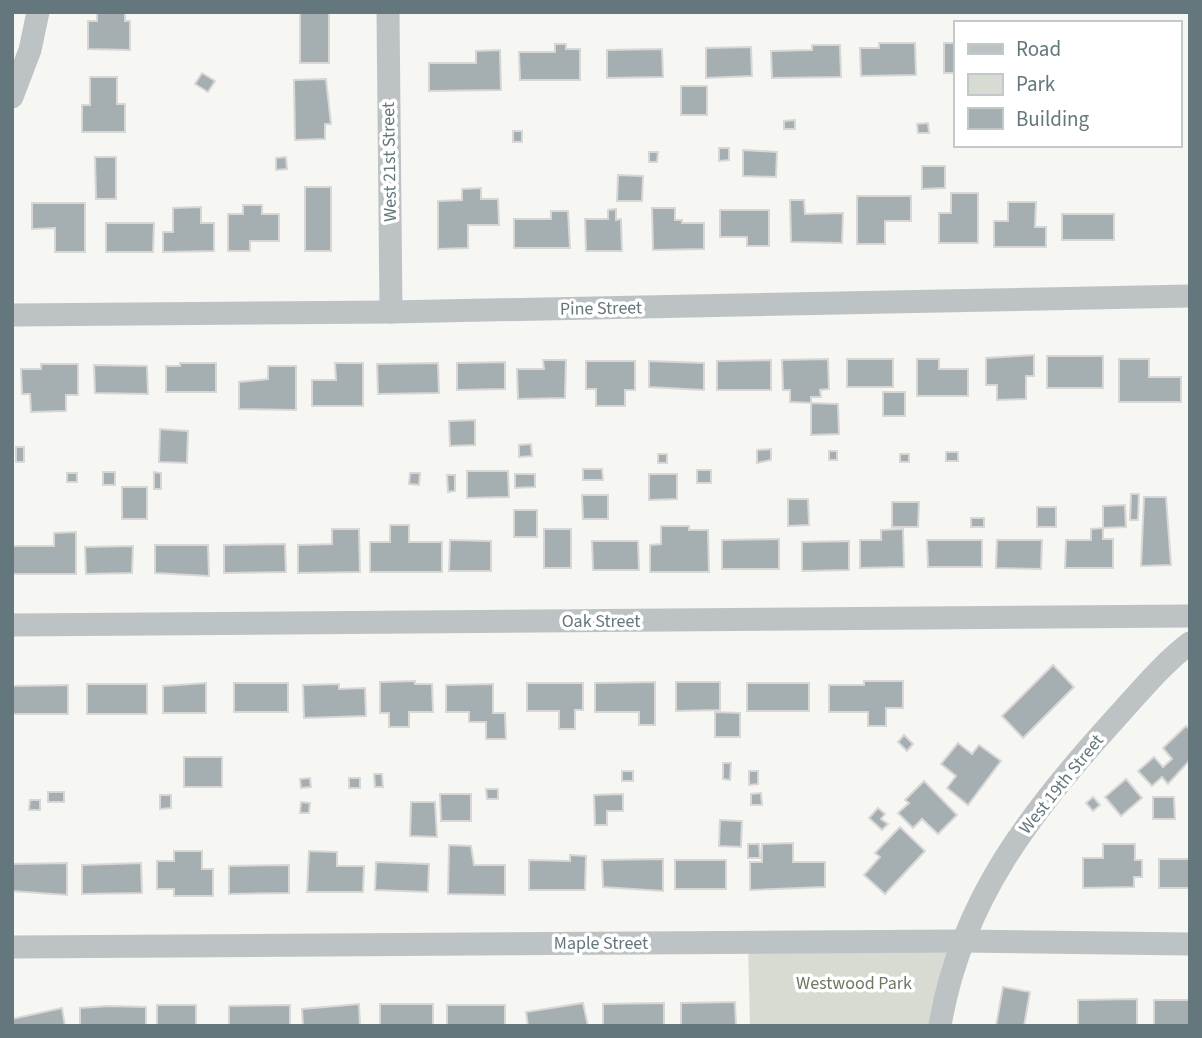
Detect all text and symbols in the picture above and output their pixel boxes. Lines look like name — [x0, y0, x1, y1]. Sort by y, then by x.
legend — [954, 21, 1181, 147]
text: Road — [1016, 34, 1061, 64]
text: Park — [1016, 69, 1056, 99]
street label: West 21st Street — [376, 102, 403, 222]
text: Building — [1016, 104, 1090, 134]
street label: Pine Street — [560, 295, 642, 322]
street label: Oak Street — [562, 609, 640, 634]
street label: West 19th Street — [1013, 729, 1110, 840]
street label: Maple Street — [554, 931, 648, 956]
park label: Westwood Park — [796, 971, 912, 996]

